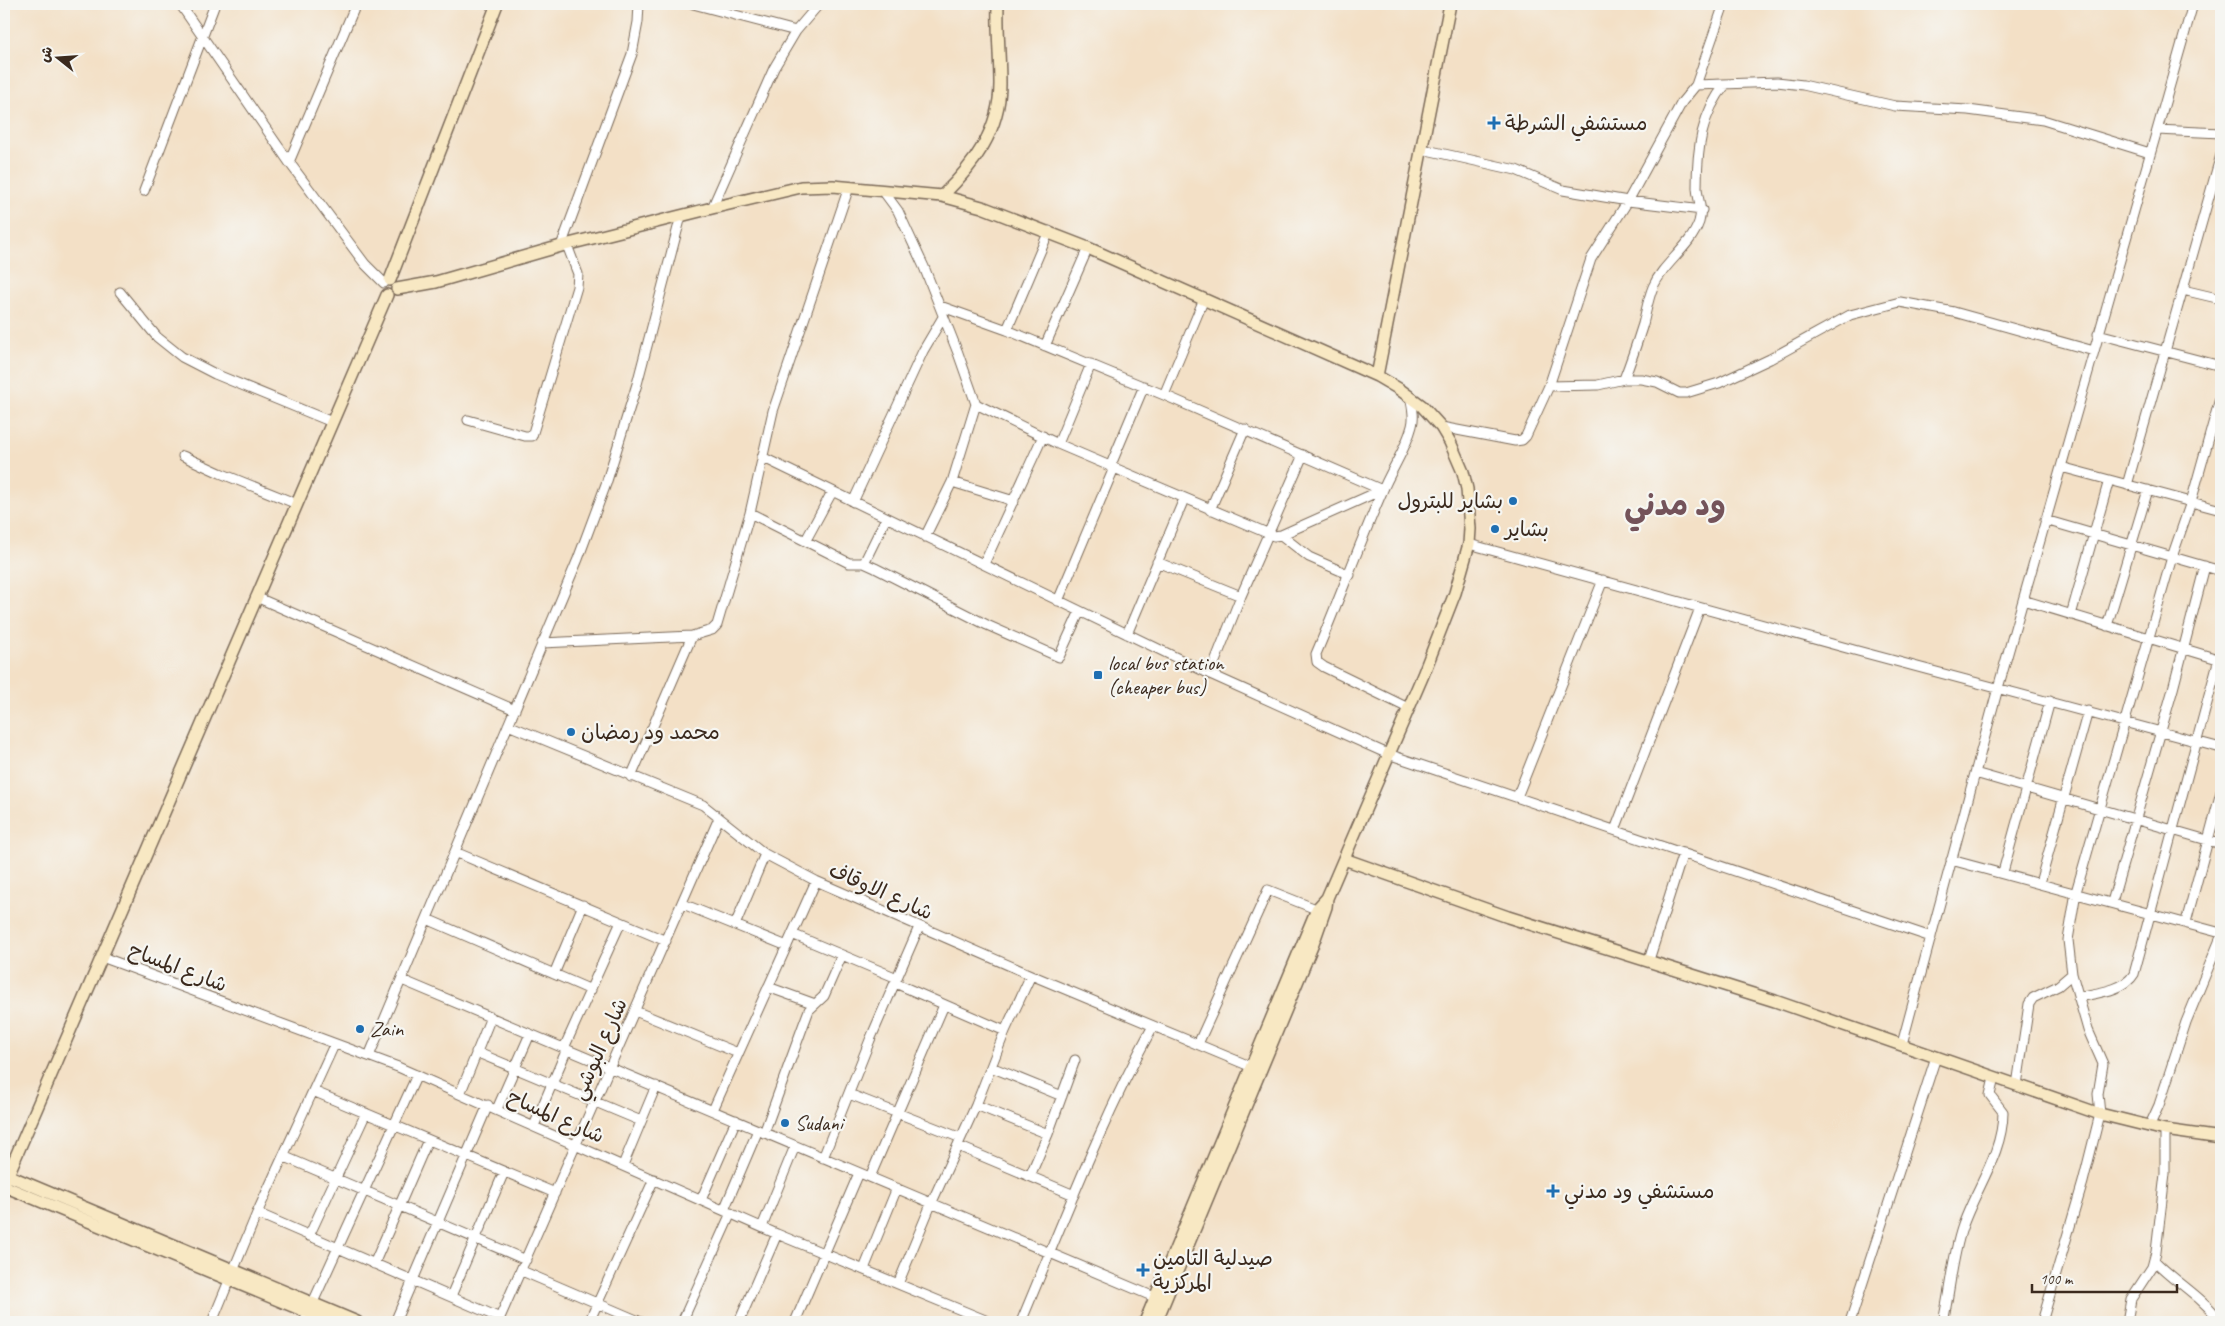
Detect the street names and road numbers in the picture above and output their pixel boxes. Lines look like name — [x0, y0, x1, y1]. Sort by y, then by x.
street label: شارع الاوقاف — [824, 857, 937, 927]
street label: شارع المساح — [124, 936, 231, 1000]
street label: شارع البوشي — [565, 994, 638, 1106]
street label: شارع المساح — [503, 1083, 608, 1151]

